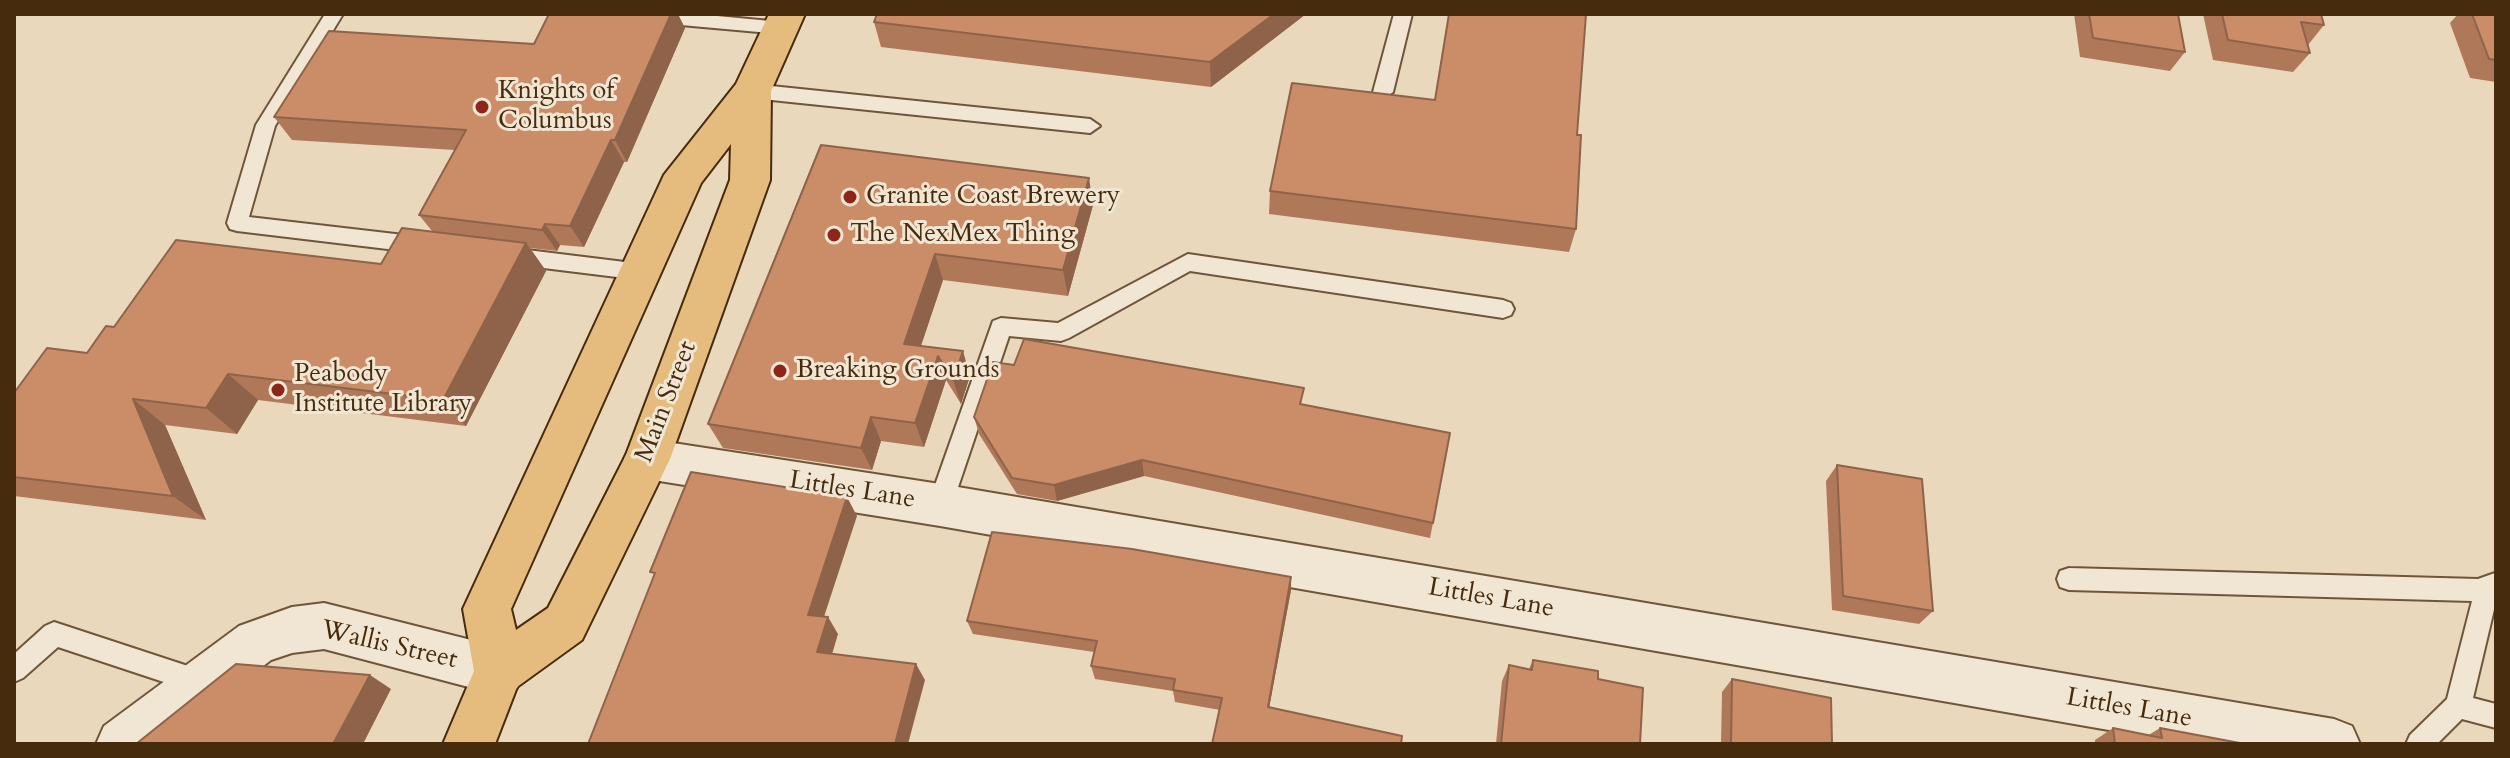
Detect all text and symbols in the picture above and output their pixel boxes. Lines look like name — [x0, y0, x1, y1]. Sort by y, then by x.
place label: Knights of Columbus — [498, 76, 614, 138]
marker: Knights of Columbus — [473, 98, 491, 116]
place label: Granite Coast Brewery — [866, 181, 1120, 213]
marker: Granite Coast Brewery — [841, 188, 859, 206]
place label: The NexMex Thing — [850, 219, 1075, 251]
marker: The NexMex Thing — [825, 226, 843, 244]
street label: Main Street — [630, 337, 704, 467]
place label: Breaking Grounds — [796, 355, 999, 387]
place label: Peabody Institute Library — [294, 359, 472, 420]
marker: Breaking Grounds — [771, 362, 789, 380]
marker: Peabody Institute Library — [269, 381, 287, 399]
street label: Littles Lane — [787, 466, 917, 516]
street label: Littles Lane — [1426, 573, 1556, 625]
street label: Wallis Street — [318, 615, 460, 677]
street label: Littles Lane — [2064, 683, 2194, 735]

